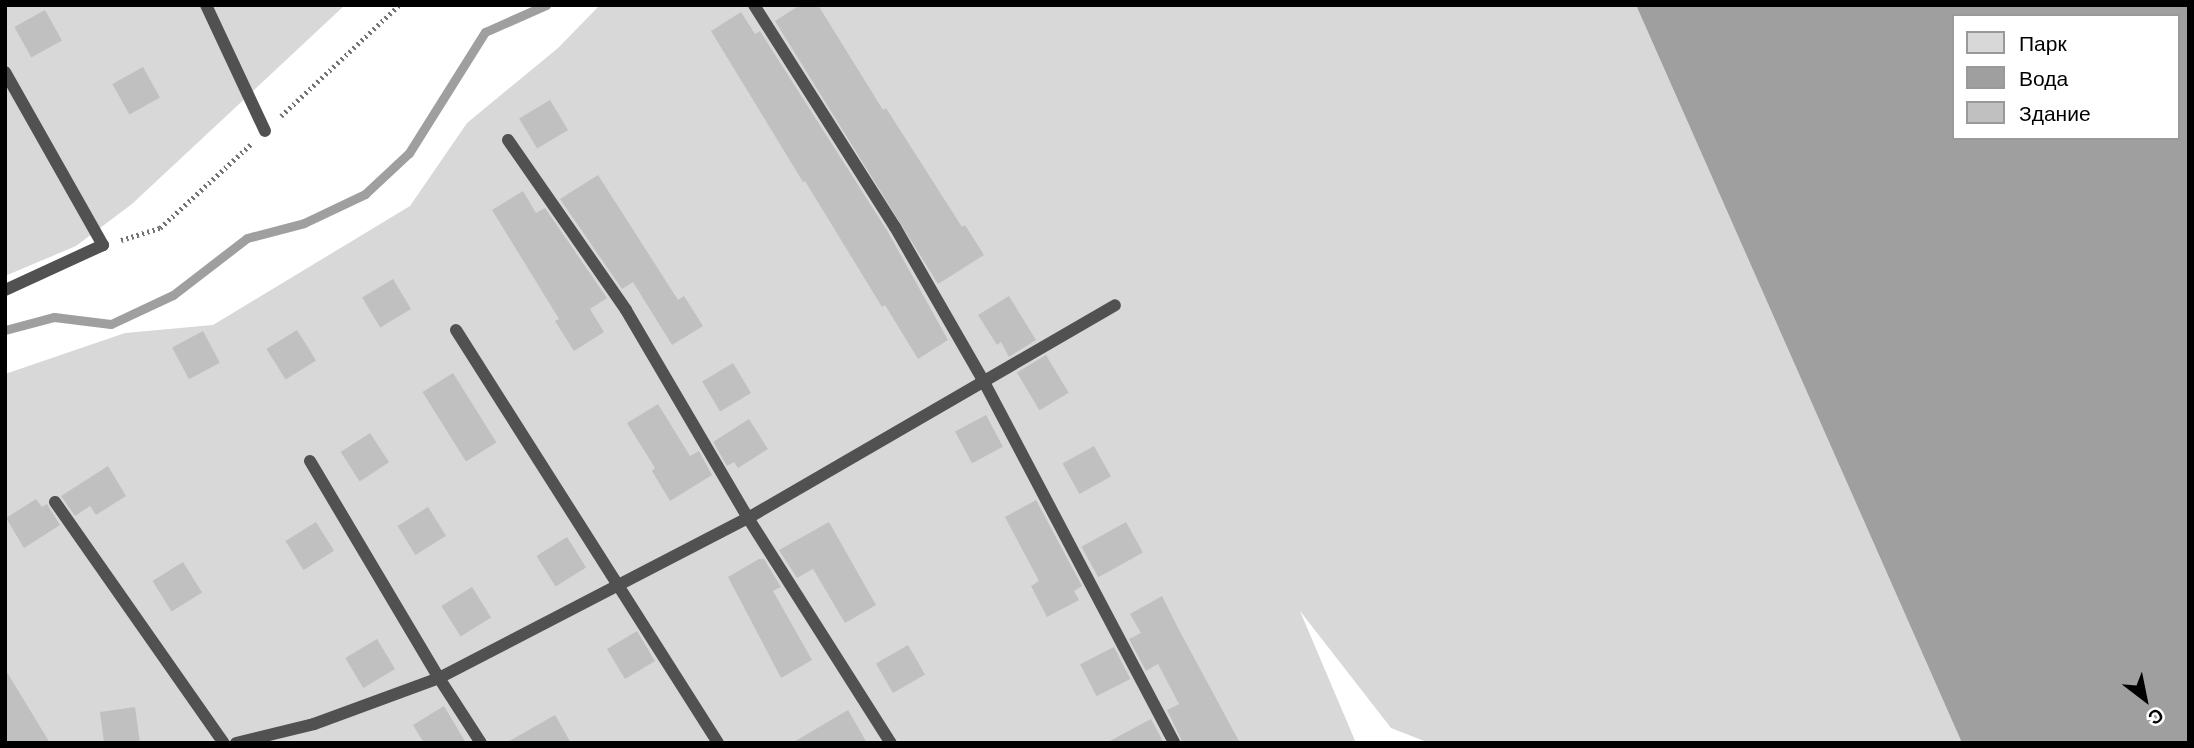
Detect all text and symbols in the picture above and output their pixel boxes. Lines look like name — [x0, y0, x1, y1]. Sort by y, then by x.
legend — [1952, 14, 2180, 140]
text: Парк — [2019, 30, 2067, 55]
text: Вода — [2019, 65, 2068, 90]
text: Здание — [2019, 100, 2091, 125]
north arrow — [2110, 664, 2180, 734]
text: С — [2144, 704, 2168, 731]

